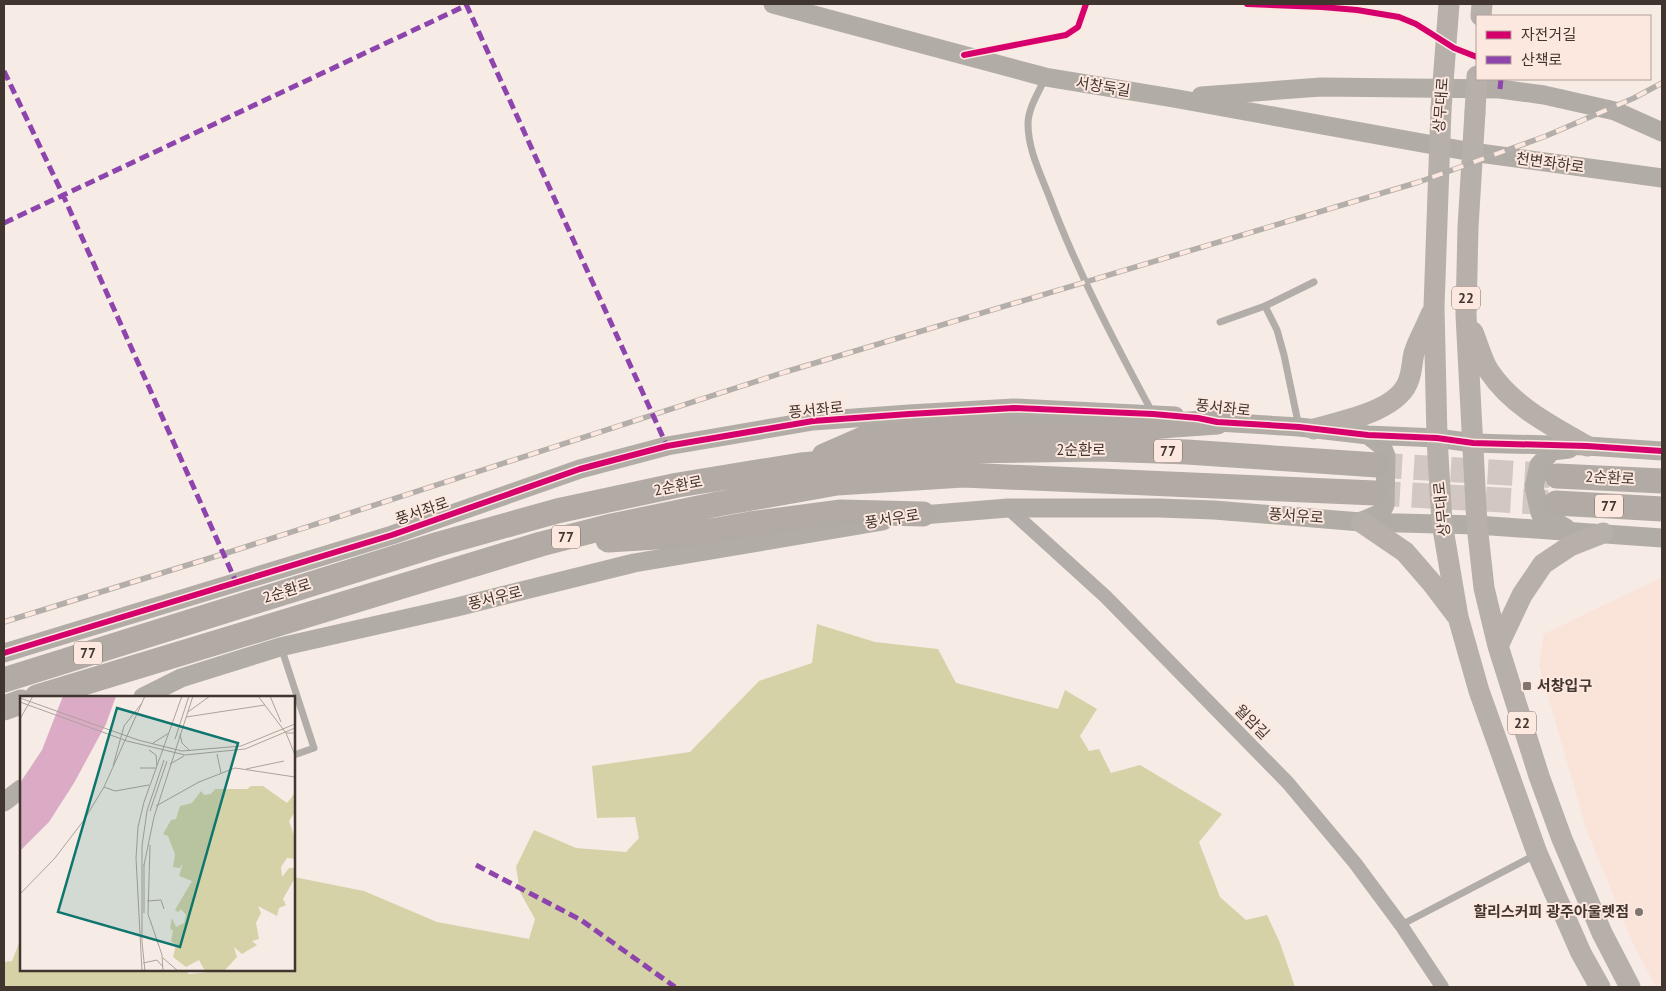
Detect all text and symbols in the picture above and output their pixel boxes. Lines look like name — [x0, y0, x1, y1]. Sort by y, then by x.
legend — [1476, 15, 1651, 80]
text: 자전거길 — [1521, 25, 1576, 44]
text: 산책로 — [1521, 50, 1562, 69]
street label: 서창둑길 — [1074, 73, 1132, 100]
street label: 상무대로 — [1429, 77, 1452, 133]
street label: 천변좌하로 — [1515, 148, 1586, 177]
road number: 22 — [1452, 286, 1480, 310]
street label: 풍서좌로 — [1195, 395, 1251, 420]
street label: 풍서좌로 — [788, 397, 844, 422]
street label: 2순환로 — [1056, 440, 1106, 459]
road number: 77 — [1154, 440, 1182, 462]
street label: 2순환로 — [1585, 467, 1635, 488]
street label: 2순환로 — [652, 471, 704, 500]
street label: 상무대로 — [1429, 481, 1454, 537]
street label: 풍서좌로 — [393, 493, 451, 528]
road number: 77 — [1595, 494, 1623, 518]
street label: 풍서우로 — [1268, 504, 1324, 527]
street label: 풍서우로 — [863, 505, 921, 532]
road number: 77 — [552, 526, 580, 548]
street label: 2순환로 — [260, 574, 313, 607]
street label: 풍서우로 — [466, 582, 524, 613]
road number: 77 — [74, 641, 102, 664]
place label: 서창입구 — [1537, 676, 1592, 695]
marker: 서창입구 — [1521, 680, 1533, 692]
inset map — [20, 696, 295, 971]
street label: 월암길 — [1231, 700, 1274, 743]
road number: 22 — [1508, 711, 1536, 734]
place label: 할리스커피 광주아울렛점 — [1473, 902, 1629, 921]
marker: 할리스커피 광주아울렛점 — [1633, 906, 1645, 918]

